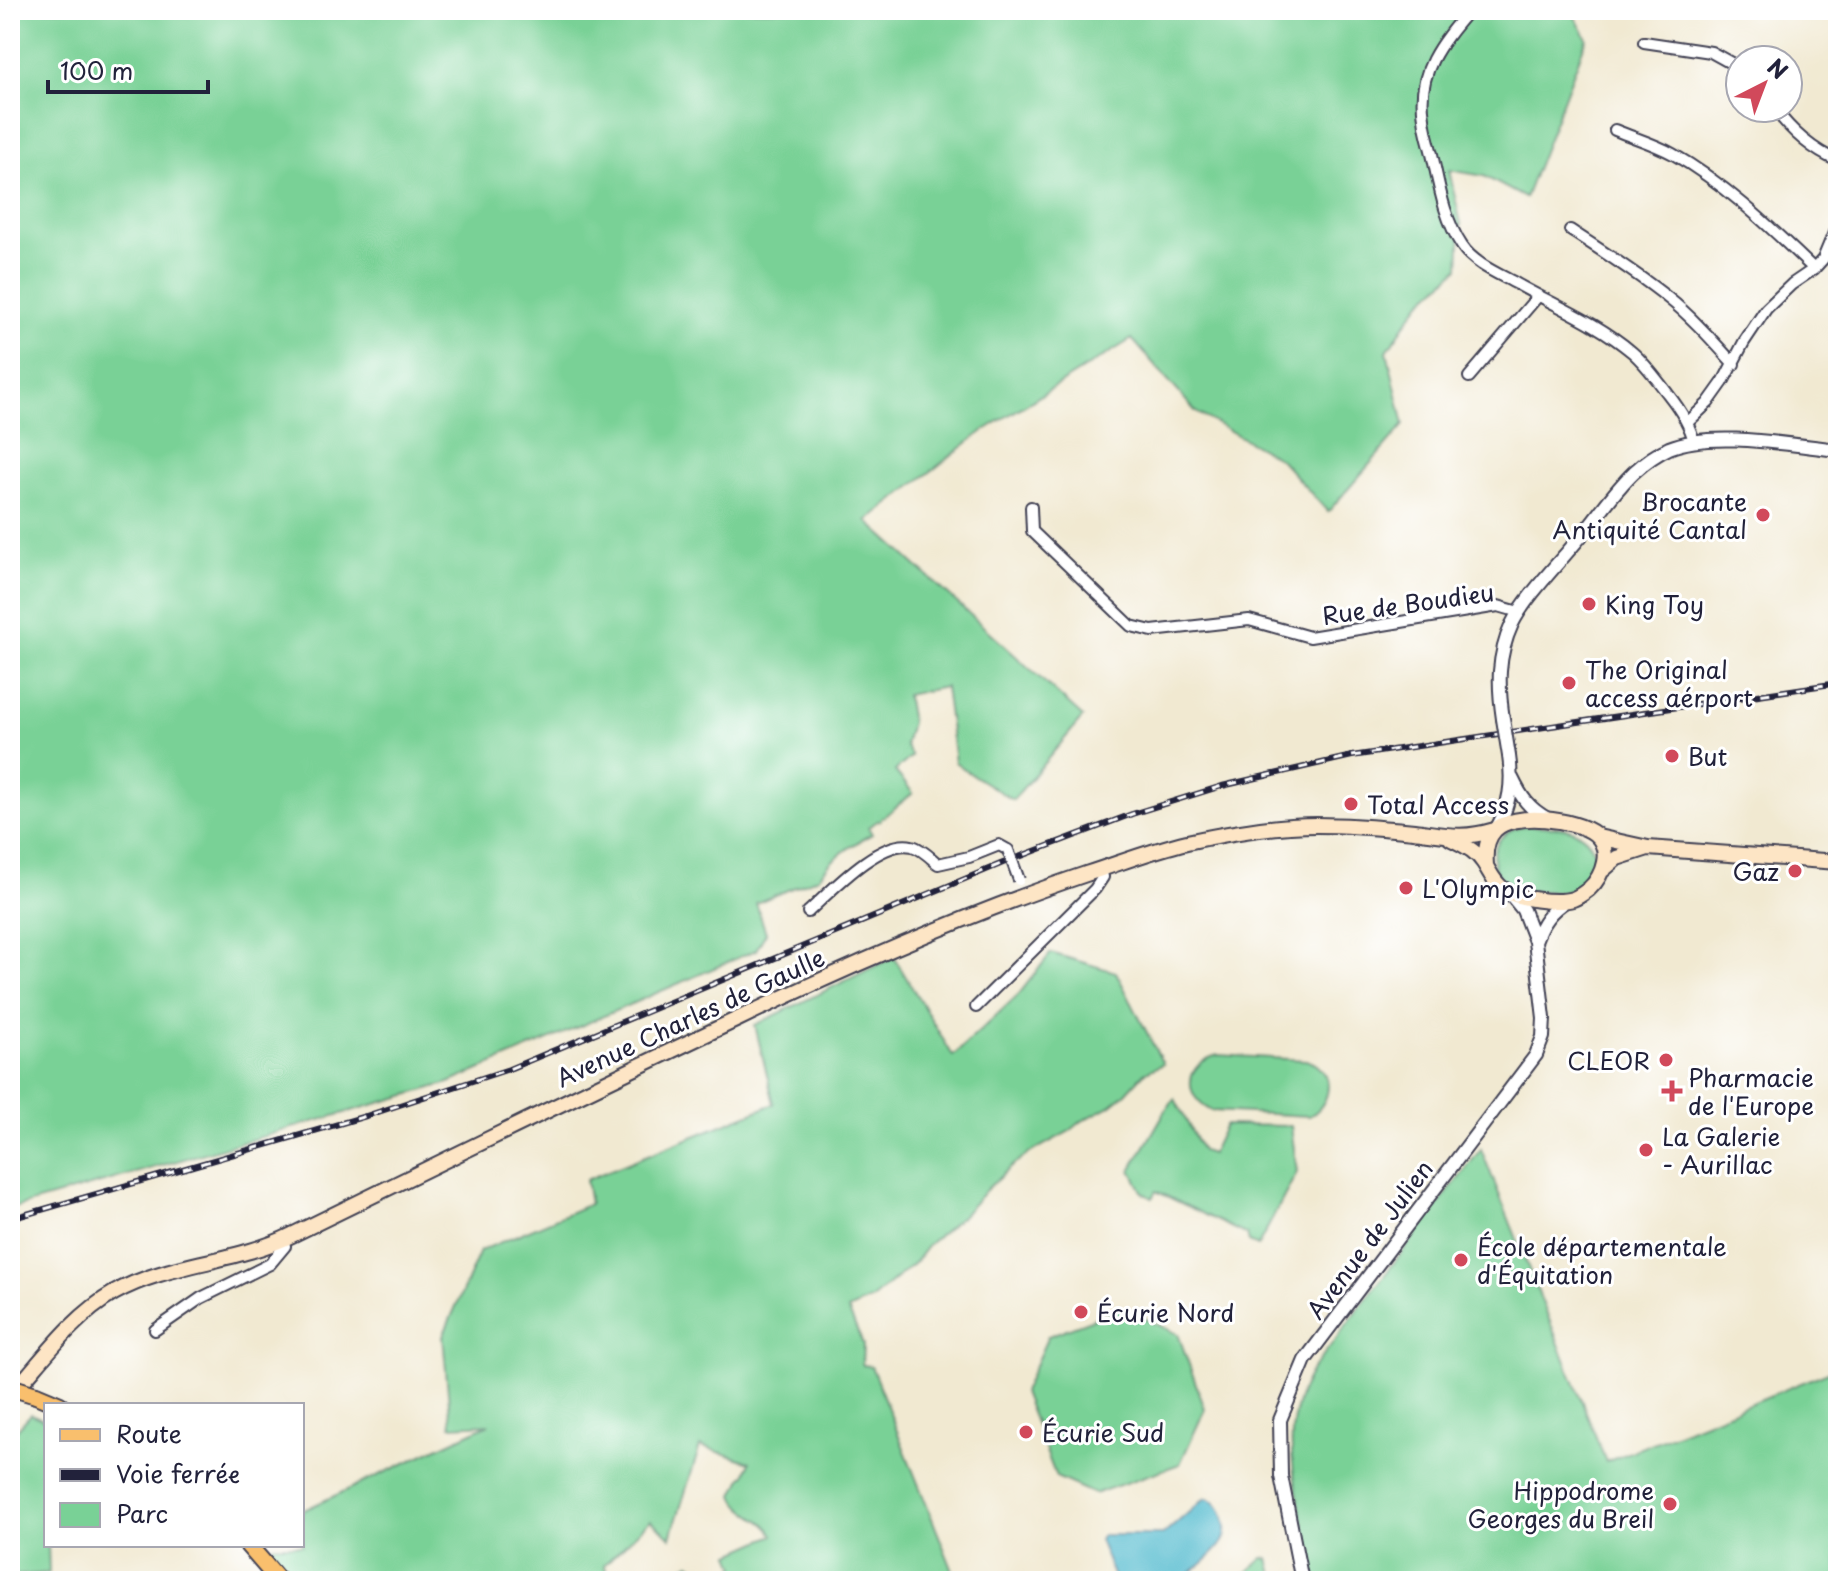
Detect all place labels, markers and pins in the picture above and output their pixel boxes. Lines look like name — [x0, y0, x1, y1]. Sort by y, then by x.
place label: Brocante Antiquité Cantal — [1553, 483, 1747, 547]
marker: Brocante Antiquité Cantal — [1754, 506, 1772, 524]
place label: King Toy — [1605, 586, 1704, 622]
marker: King Toy — [1580, 595, 1598, 613]
place label: The Original access aérport — [1585, 651, 1753, 715]
marker: The Original access aérport — [1560, 674, 1578, 692]
place label: But — [1688, 738, 1728, 774]
marker: But — [1663, 747, 1681, 765]
place label: Total Access — [1367, 786, 1509, 822]
marker: Total Access — [1342, 795, 1360, 813]
place label: Gaz — [1733, 853, 1779, 889]
marker: Gaz — [1786, 862, 1804, 880]
place label: L'Olympic — [1422, 870, 1534, 906]
marker: L'Olympic — [1397, 879, 1415, 897]
place label: CLEOR — [1567, 1042, 1650, 1078]
marker: CLEOR — [1657, 1051, 1675, 1069]
place label: Pharmacie de l'Europe — [1688, 1059, 1814, 1123]
marker: Pharmacie de l'Europe — [1663, 1082, 1681, 1100]
place label: La Galerie - Aurillac — [1662, 1118, 1780, 1182]
marker: La Galerie - Aurillac — [1637, 1141, 1655, 1159]
place label: École départementale d'Équitation — [1477, 1228, 1727, 1292]
marker: École départementale d'Équitation — [1452, 1251, 1470, 1269]
place label: Écurie Nord — [1097, 1294, 1235, 1330]
marker: Écurie Nord — [1072, 1303, 1090, 1321]
place label: Écurie Sud — [1042, 1414, 1164, 1450]
marker: Écurie Sud — [1017, 1423, 1035, 1441]
place label: Hippodrome Georges du Breil — [1468, 1472, 1654, 1536]
marker: Hippodrome Georges du Breil — [1661, 1495, 1679, 1513]

